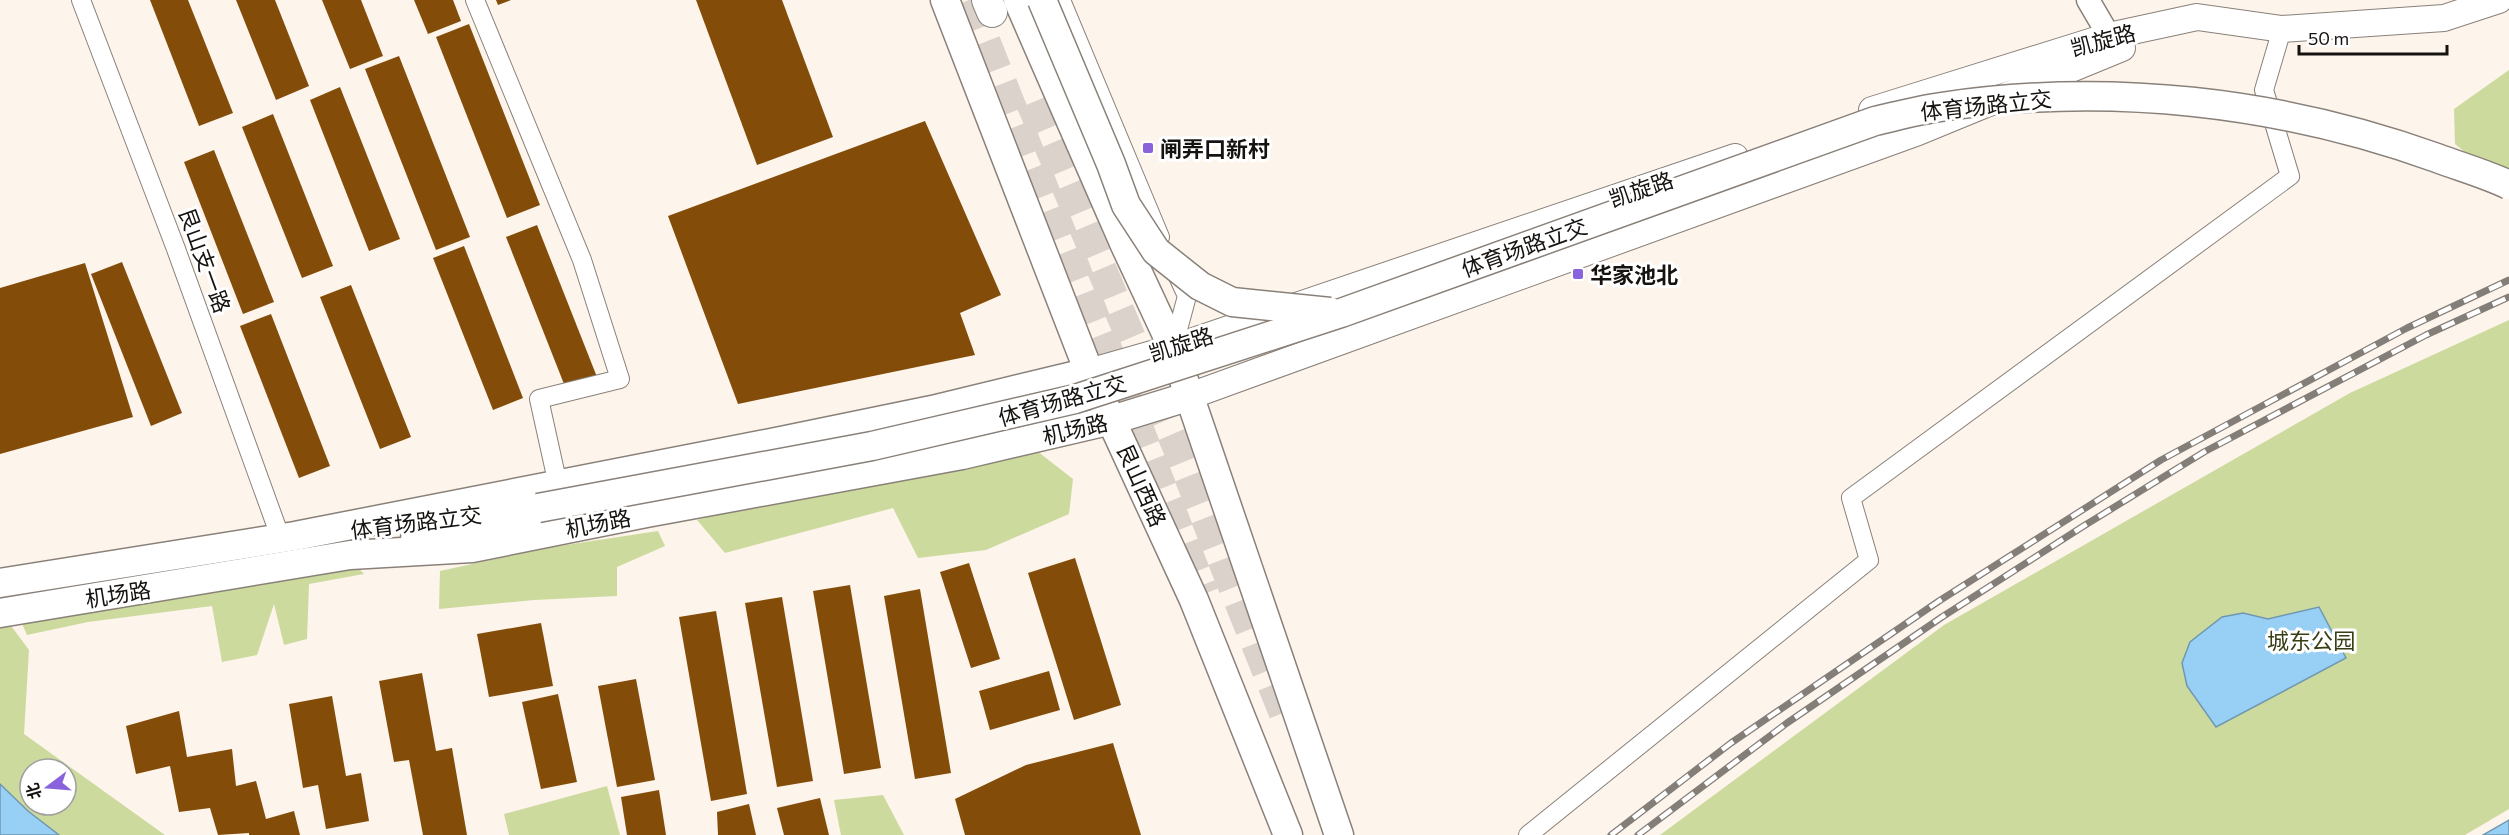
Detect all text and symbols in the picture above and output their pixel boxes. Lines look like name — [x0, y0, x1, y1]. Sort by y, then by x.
street label: 凯旋路 — [2068, 18, 2138, 62]
scale bar — [2299, 18, 2448, 56]
text: 50 m — [2308, 27, 2349, 49]
street label: 体育场路立交 — [1919, 85, 2053, 125]
place label: 闸弄口新村 — [1160, 135, 1270, 162]
marker: 闸弄口新村 — [1141, 141, 1155, 155]
street label: 凯旋路 — [1605, 165, 1677, 213]
street label: 艮山支一路 — [174, 204, 236, 316]
street label: 体育场路立交 — [1457, 212, 1591, 282]
place label: 华家池北 — [1590, 261, 1678, 288]
marker: 华家池北 — [1571, 267, 1585, 281]
street label: 凯旋路 — [1145, 321, 1217, 367]
street label: 体育场路立交 — [995, 369, 1129, 431]
street label: 机场路 — [1040, 408, 1110, 450]
street label: 艮山西路 — [1112, 439, 1172, 531]
street label: 体育场路立交 — [349, 501, 483, 543]
street label: 机场路 — [563, 503, 633, 543]
street label: 机场路 — [83, 576, 153, 612]
park label: 城东公园 — [2267, 627, 2355, 654]
north arrow — [18, 757, 78, 817]
text: 北 — [22, 781, 44, 802]

